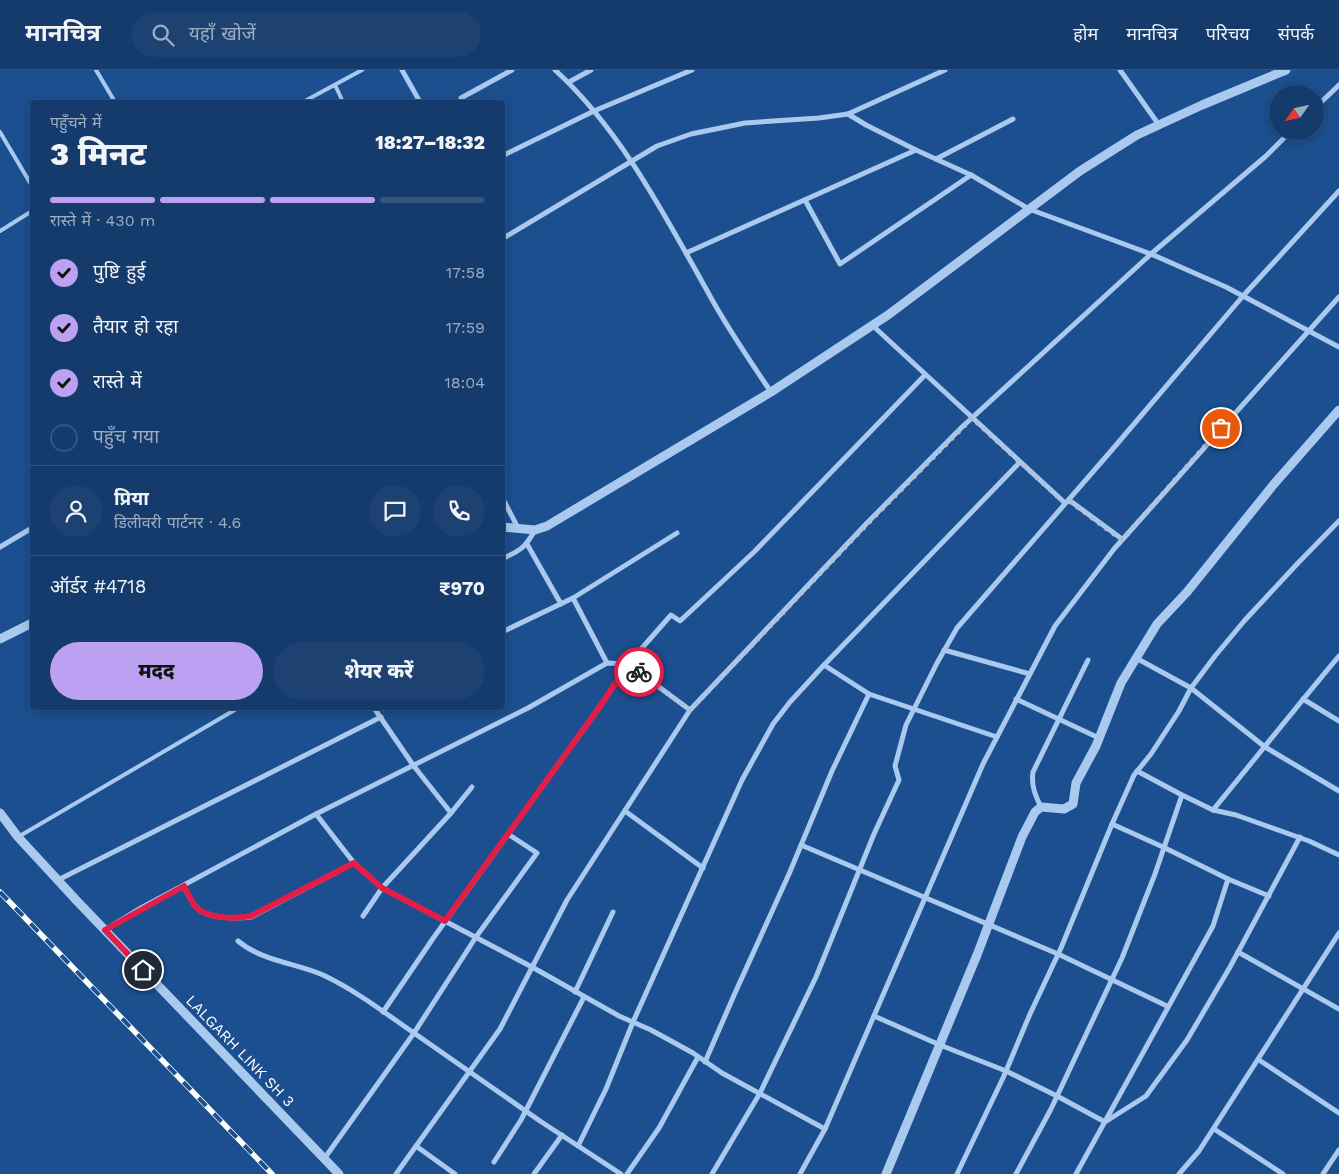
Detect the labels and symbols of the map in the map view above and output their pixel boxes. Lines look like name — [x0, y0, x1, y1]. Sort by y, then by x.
north arrow — [1269, 85, 1324, 140]
pin — [1200, 407, 1242, 449]
courier — [614, 647, 664, 697]
pin — [122, 949, 164, 991]
street label: LALGARH LINK SH 3 — [182, 992, 298, 1110]

